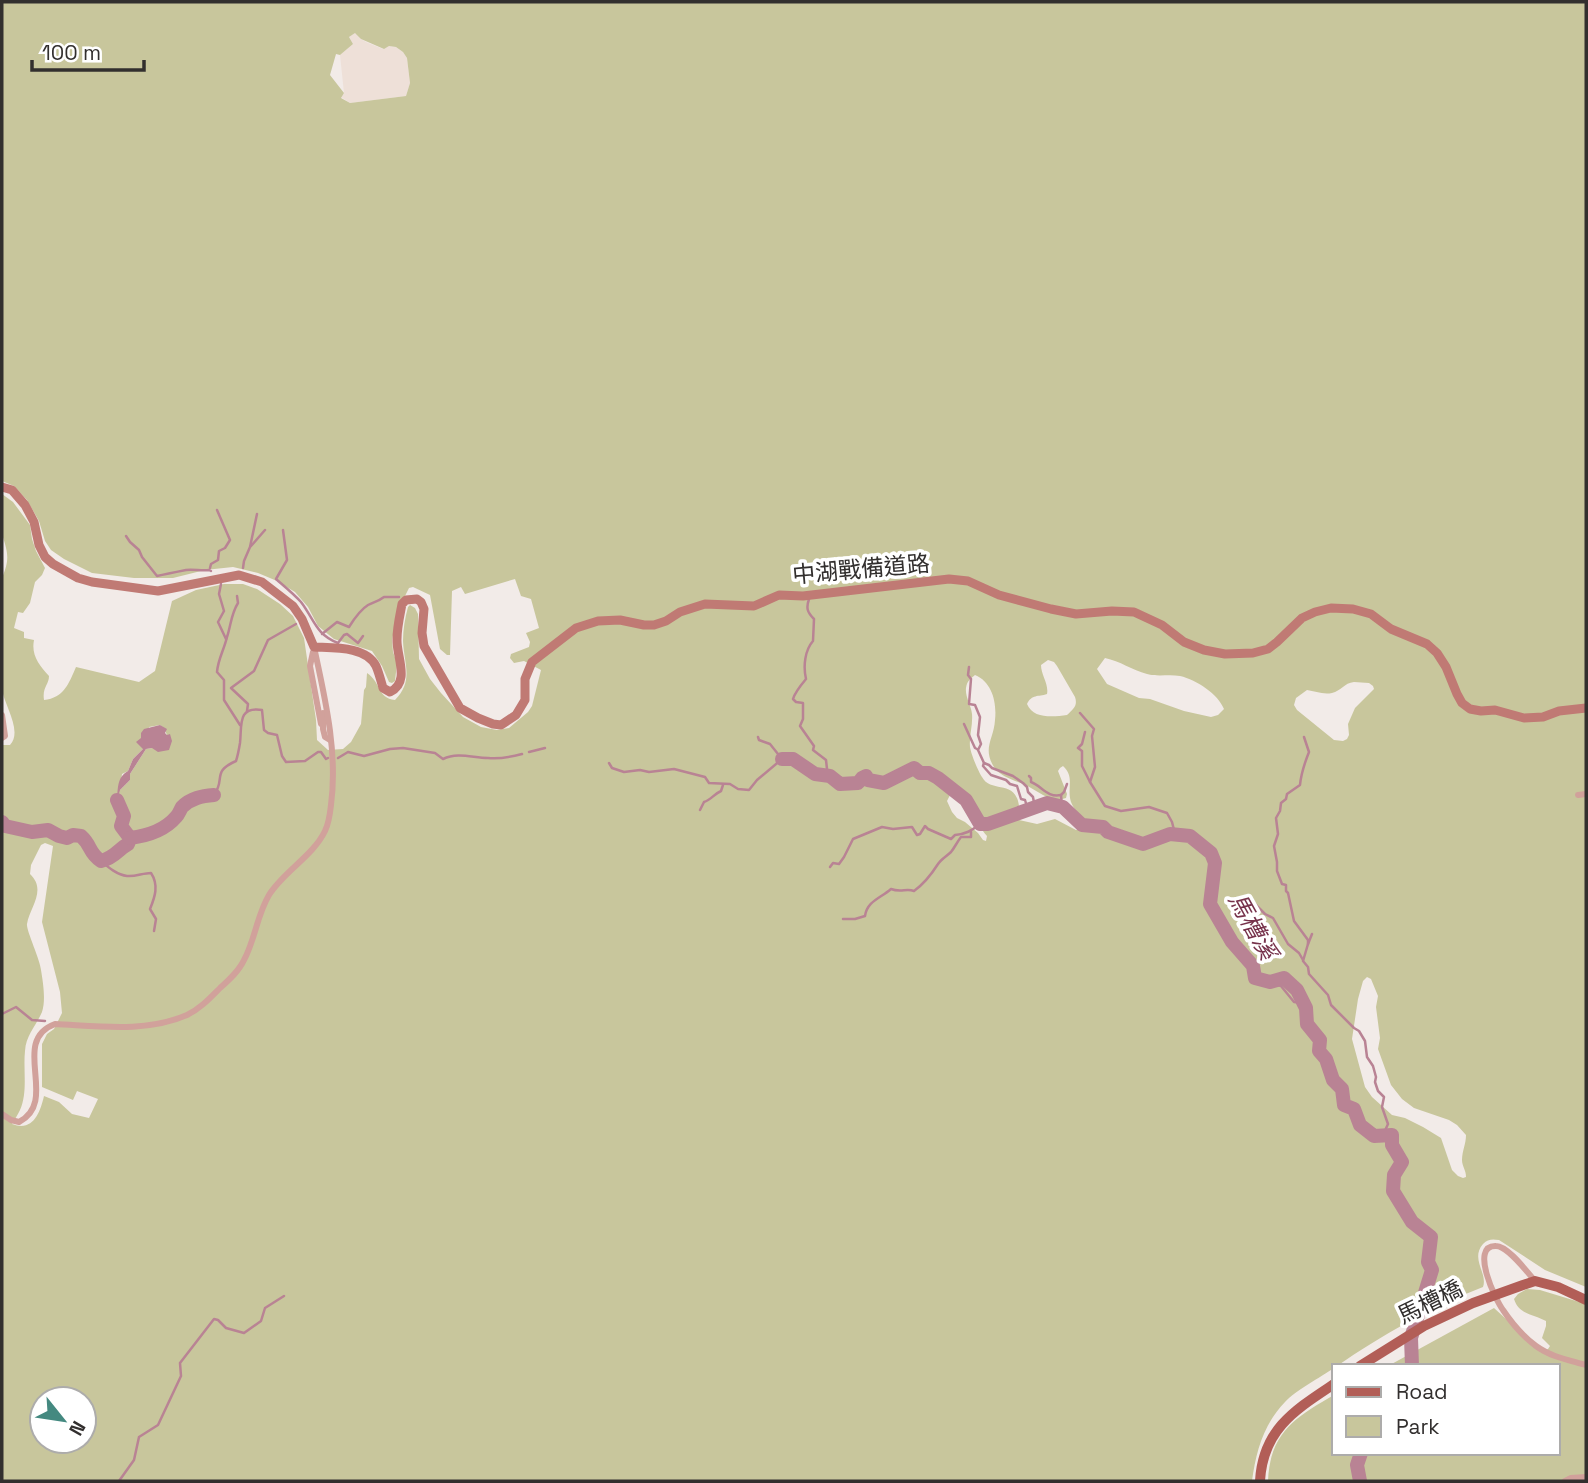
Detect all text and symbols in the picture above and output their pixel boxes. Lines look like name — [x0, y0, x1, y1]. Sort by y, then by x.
scale bar — [32, 28, 144, 72]
text: 100 m — [42, 39, 101, 66]
street label: 中湖戰備道路 — [791, 548, 931, 590]
water label: 馬槽溪 — [1222, 887, 1285, 968]
street label: 馬槽橋 — [1392, 1273, 1468, 1331]
legend — [1332, 1364, 1560, 1455]
text: Road — [1396, 1378, 1448, 1405]
north arrow — [28, 1385, 98, 1455]
text: Park — [1396, 1413, 1440, 1440]
text: N — [63, 1416, 91, 1440]

